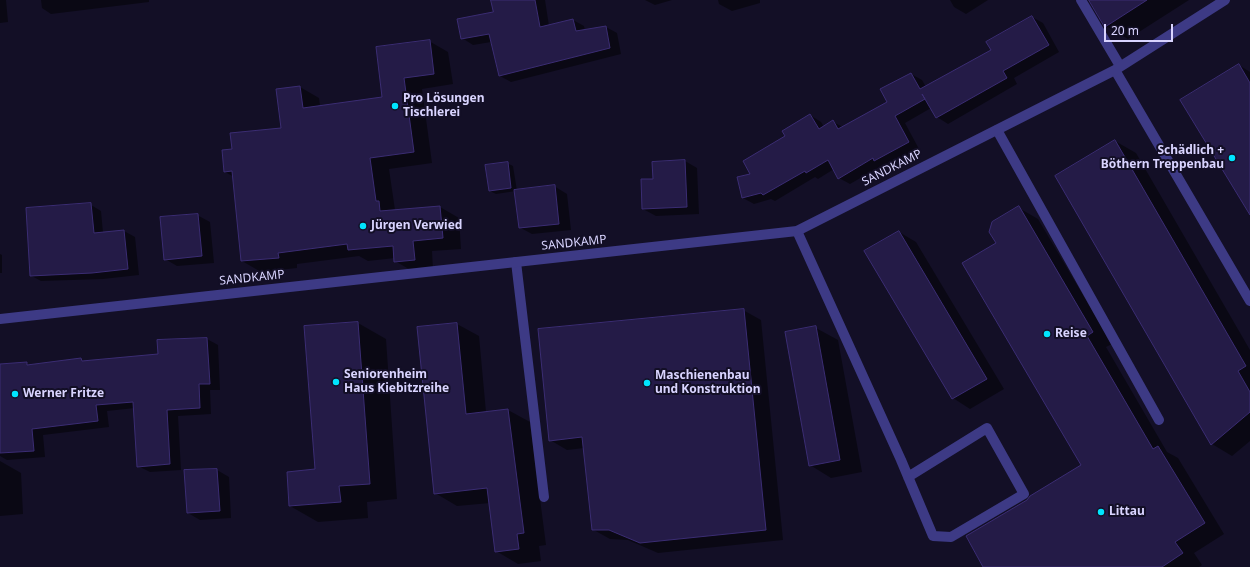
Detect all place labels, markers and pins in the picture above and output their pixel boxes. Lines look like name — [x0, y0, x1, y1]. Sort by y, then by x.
place label: Pro Lösungen Tischlerei — [403, 92, 485, 120]
marker: Pro Lösungen Tischlerei — [390, 101, 400, 111]
place label: Schädlich + Böthern Treppenbau — [1101, 144, 1224, 172]
marker: Schädlich + Böthern Treppenbau — [1227, 153, 1237, 163]
place label: Jürgen Verwied — [371, 219, 462, 233]
marker: Jürgen Verwied — [358, 221, 368, 231]
place label: Reise — [1055, 327, 1087, 341]
marker: Reise — [1042, 329, 1052, 339]
place label: Seniorenheim Haus Kiebitzreihe — [344, 368, 449, 396]
place label: Maschienenbau und Konstruktion — [655, 369, 761, 397]
marker: Seniorenheim Haus Kiebitzreihe — [331, 377, 341, 387]
marker: Maschienenbau und Konstruktion — [642, 378, 652, 388]
place label: Werner Fritze — [23, 387, 104, 401]
marker: Werner Fritze — [10, 389, 20, 399]
place label: Littau — [1109, 505, 1145, 519]
marker: Littau — [1096, 507, 1106, 517]

